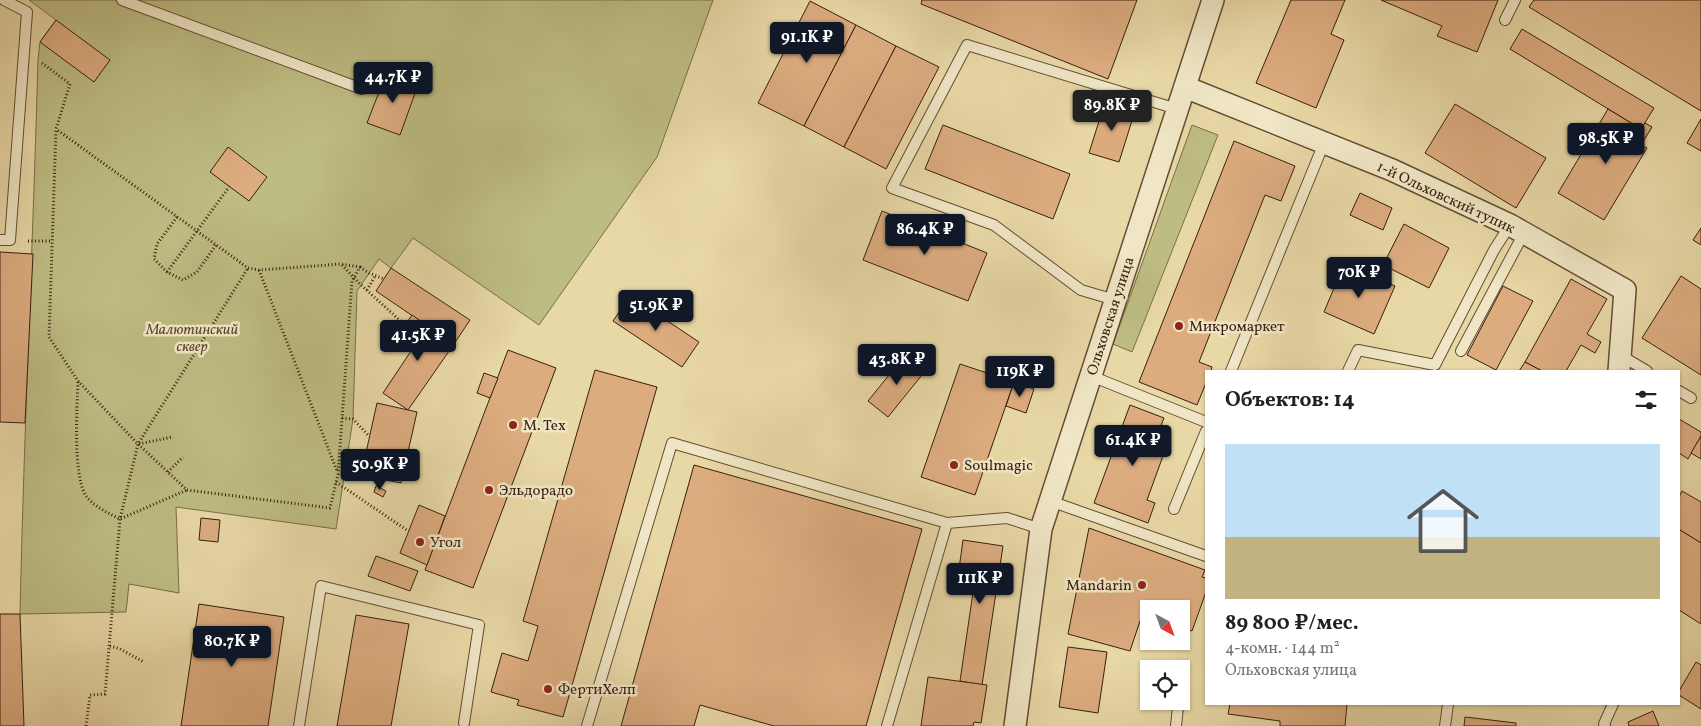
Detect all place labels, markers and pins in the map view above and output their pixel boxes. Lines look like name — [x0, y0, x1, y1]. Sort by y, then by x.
pin: 91.1K ₽ — [761, 22, 853, 64]
pin: 44.7K ₽ — [347, 62, 439, 104]
pin: 89.8K ₽ — [1066, 90, 1158, 132]
pin: 98.5K ₽ — [1560, 122, 1652, 165]
pin: 86.4K ₽ — [879, 214, 971, 256]
pin: 70K ₽ — [1324, 256, 1394, 299]
pin: 51.9K ₽ — [610, 290, 702, 332]
place label: Микромаркет — [1189, 317, 1285, 338]
pin: 41.5K ₽ — [372, 320, 464, 362]
marker: Микромаркет — [1173, 320, 1185, 332]
pin: 43.8K ₽ — [851, 344, 943, 386]
pin: 119K ₽ — [979, 356, 1061, 398]
place label: М. Тех — [523, 416, 566, 437]
marker: М. Тех — [507, 419, 519, 431]
pin: 61.4K ₽ — [1087, 424, 1179, 467]
pin: 50.9K ₽ — [334, 448, 426, 491]
place label: Soulmagic — [964, 456, 1033, 477]
marker: Soulmagic — [948, 459, 960, 471]
place label: Эльдорадо — [499, 481, 573, 502]
marker: Эльдорадо — [483, 484, 495, 496]
place label: Угол — [430, 533, 461, 554]
marker: Угол — [414, 536, 426, 548]
pin: 111K ₽ — [939, 562, 1021, 605]
place label: Mandarin — [1066, 576, 1132, 597]
marker: Mandarin — [1136, 579, 1148, 591]
pin: 80.7K ₽ — [186, 626, 278, 668]
place label: ФертиХелп — [558, 680, 636, 701]
marker: ФертиХелп — [542, 683, 554, 695]

